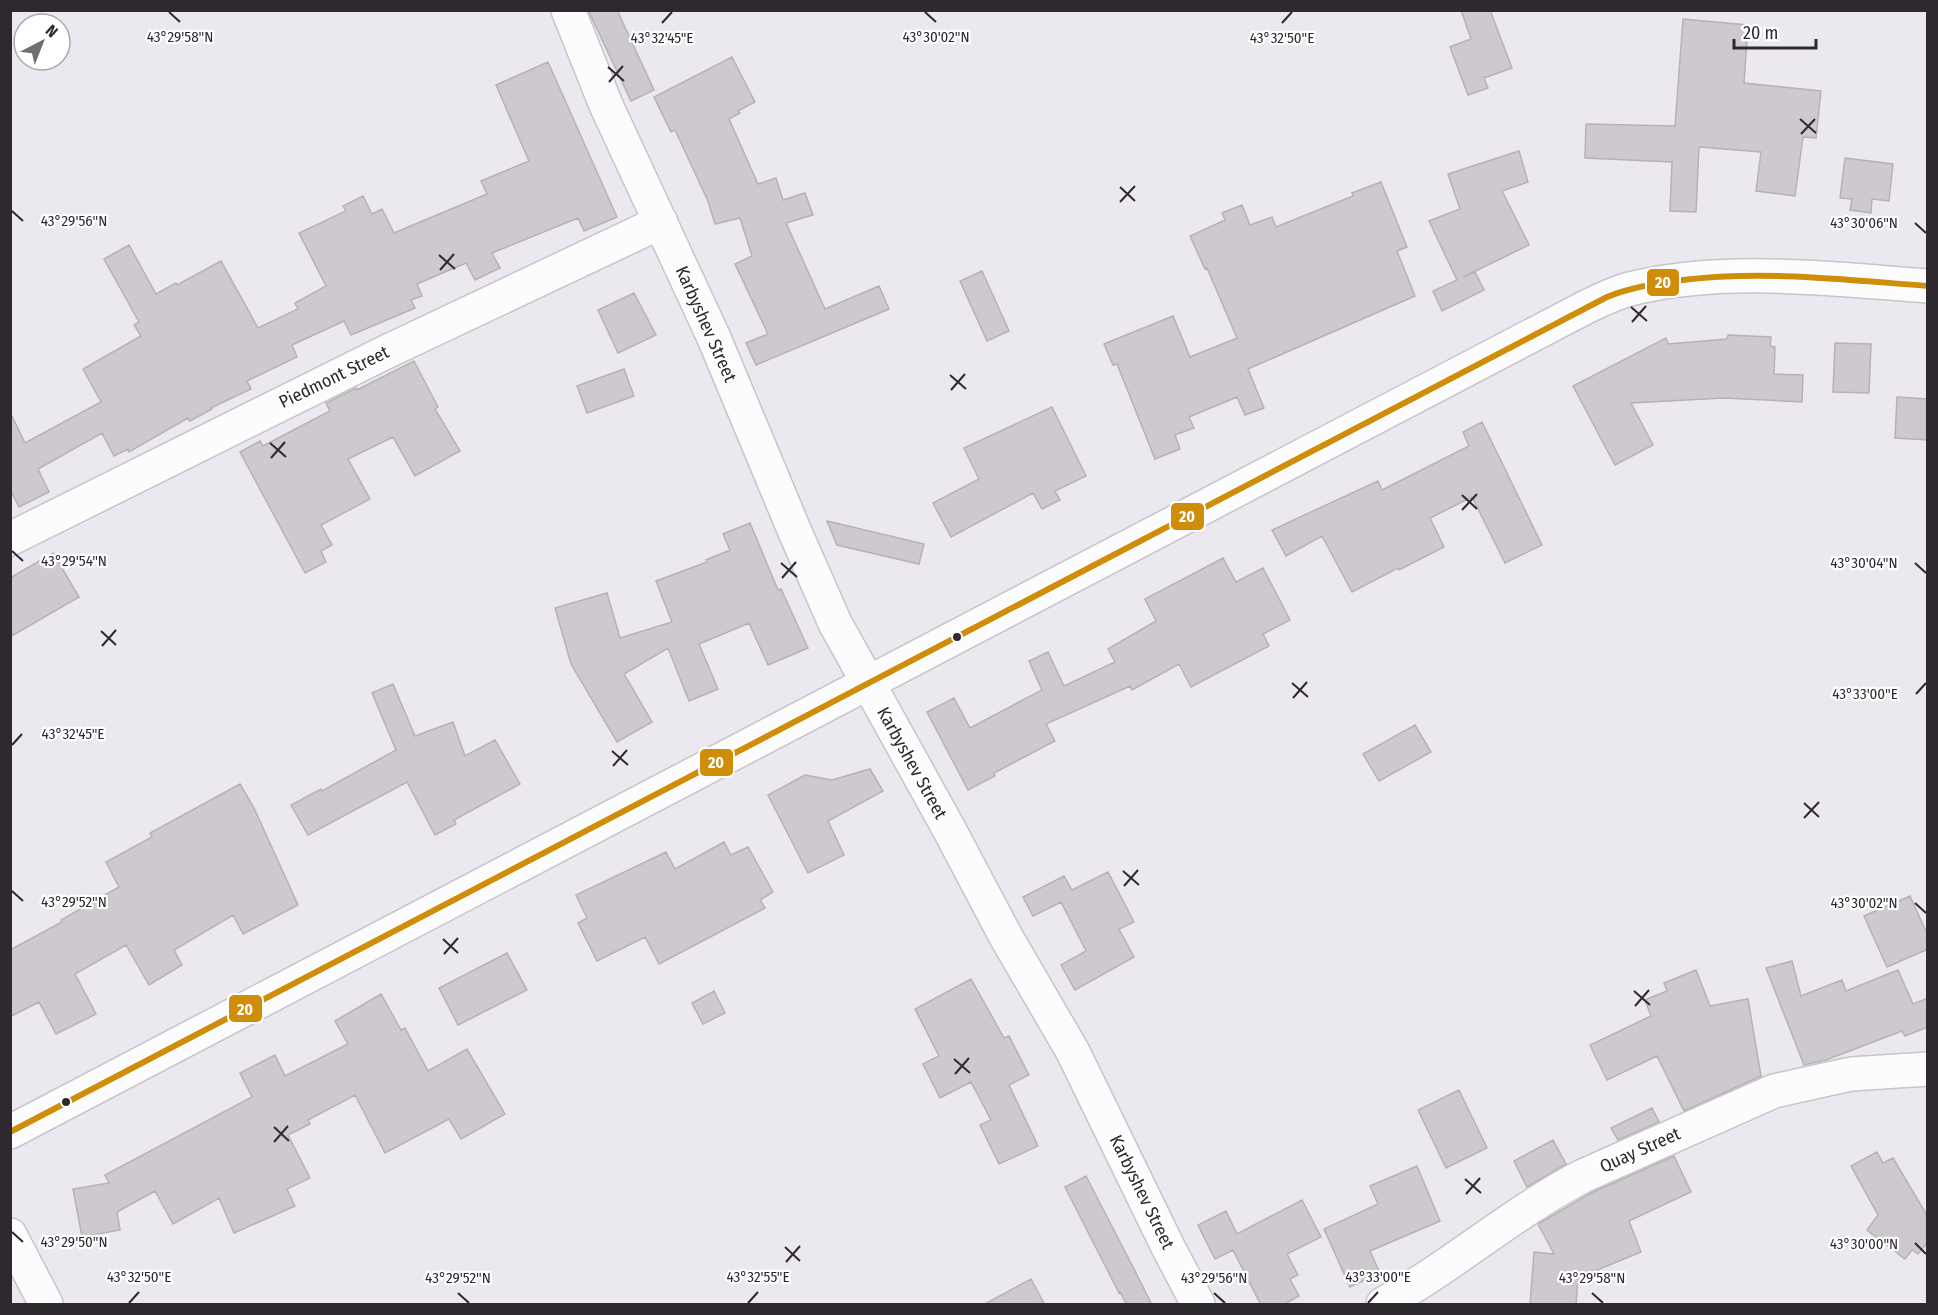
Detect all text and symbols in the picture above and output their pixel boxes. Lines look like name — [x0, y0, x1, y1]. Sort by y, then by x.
north arrow — [12, 12, 72, 72]
scale bar — [1734, 12, 1816, 50]
text: N — [42, 21, 62, 41]
text: 20 m — [1743, 22, 1778, 44]
text: 43°29'58"N — [147, 28, 213, 46]
text: 43°30'02"N — [902, 28, 970, 46]
text: 43°32'45"E — [631, 29, 693, 47]
text: 43°32'50"E — [1250, 29, 1314, 47]
text: 43°29'56"N — [41, 212, 107, 230]
text: 43°30'06"N — [1830, 214, 1898, 232]
street label: Karbyshev Street — [671, 263, 741, 385]
line badge: 20 — [1646, 268, 1680, 297]
text: 20 — [1654, 273, 1671, 292]
street label: Piedmont Street — [275, 341, 393, 413]
line badge: 20 — [1170, 502, 1205, 531]
text: 20 — [1178, 507, 1195, 526]
text: 43°29'54"N — [41, 552, 107, 570]
text: 43°30'04"N — [1830, 554, 1898, 572]
unlabelled marker — [951, 631, 963, 643]
text: 43°33'00"E — [1832, 685, 1898, 703]
street label: Karbyshev Street — [872, 703, 952, 823]
text: 43°32'45"E — [42, 725, 104, 743]
line badge: 20 — [699, 748, 734, 777]
text: 20 — [707, 753, 724, 772]
text: 43°29'52"N — [41, 893, 107, 911]
text: 43°30'02"N — [1830, 894, 1898, 912]
line badge: 20 — [228, 994, 263, 1023]
text: 20 — [236, 1000, 253, 1019]
unlabelled marker — [60, 1096, 72, 1108]
street label: Quay Street — [1596, 1122, 1684, 1177]
street label: Karbyshev Street — [1105, 1131, 1179, 1253]
text: 43°29'50"N — [40, 1233, 108, 1251]
text: 43°30'00"N — [1830, 1235, 1898, 1253]
text: 43°32'50"E — [107, 1268, 171, 1286]
text: 43°32'55"E — [726, 1268, 790, 1286]
text: 43°33'00"E — [1345, 1268, 1411, 1286]
text: 43°29'52"N — [425, 1269, 491, 1287]
text: 43°29'56"N — [1181, 1269, 1247, 1287]
text: 43°29'58"N — [1559, 1269, 1625, 1287]

